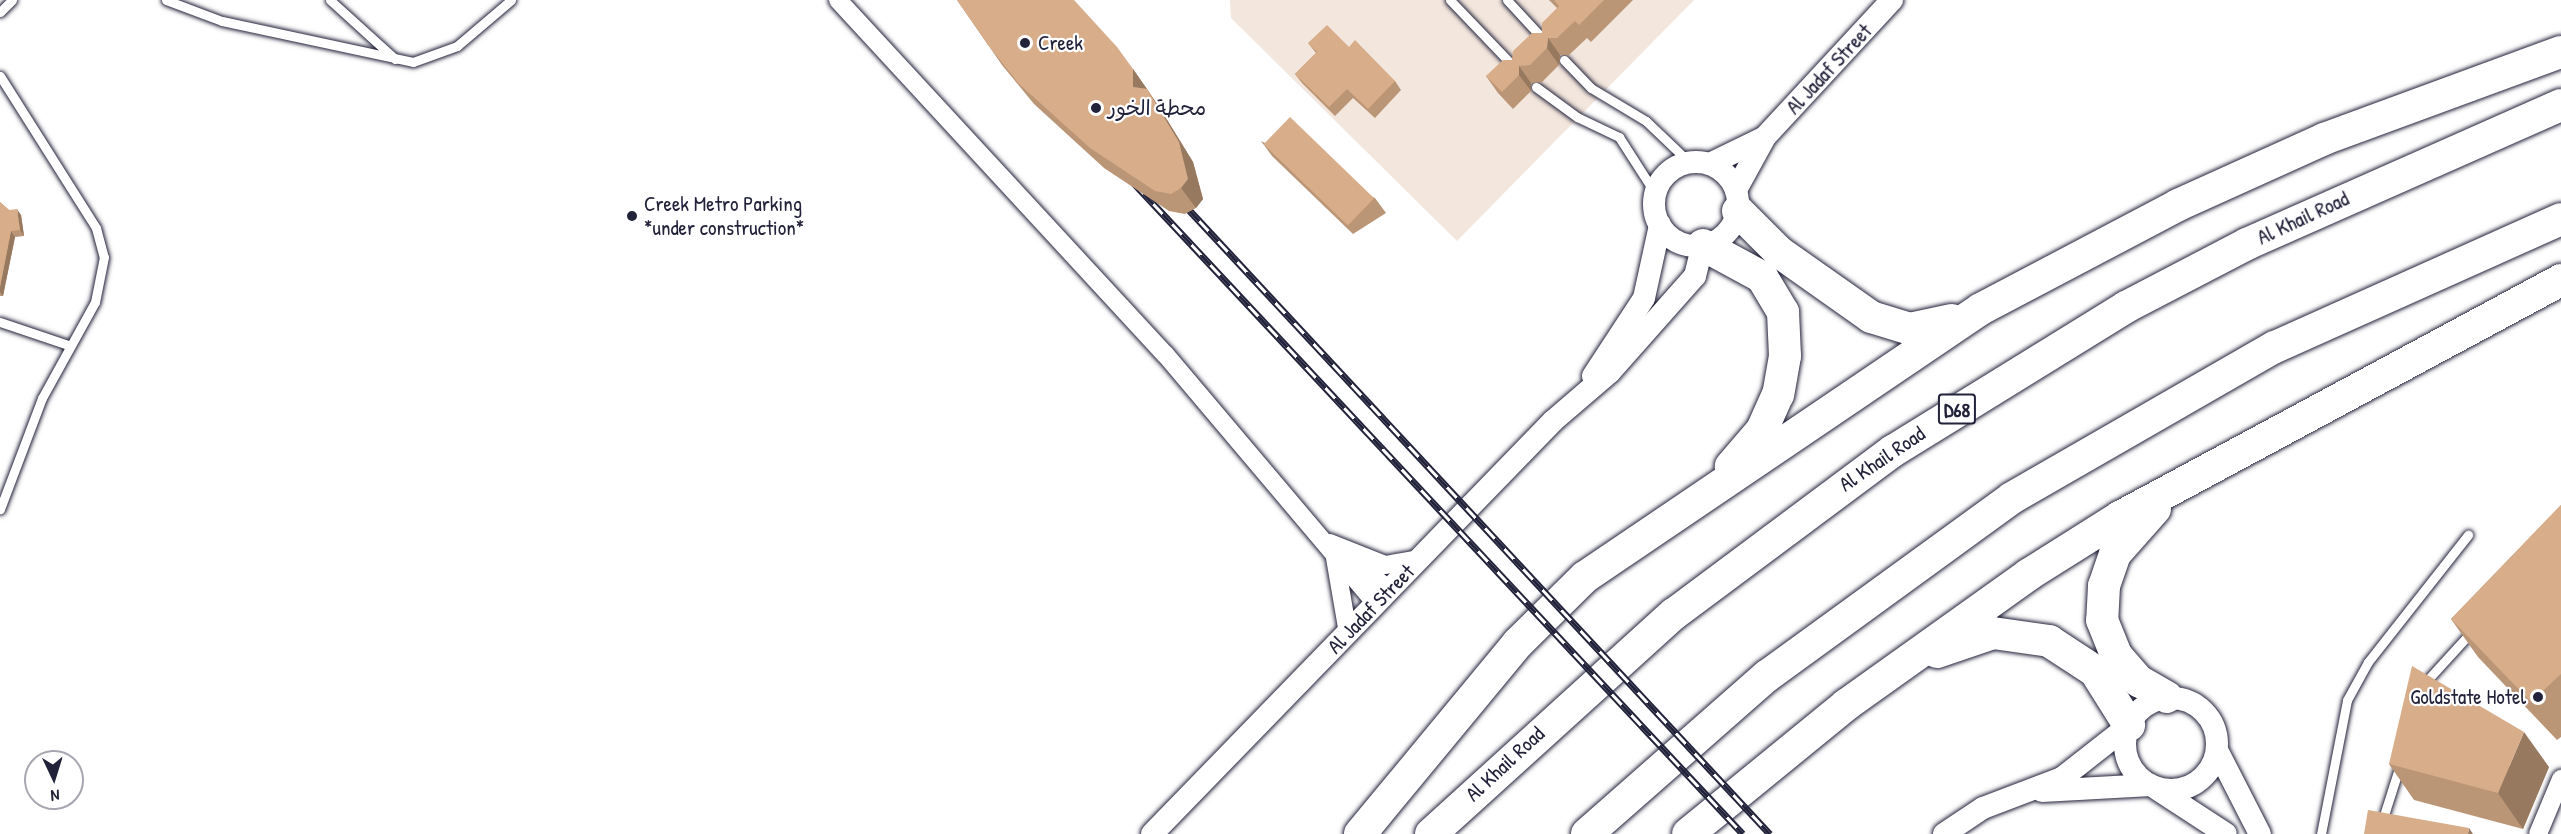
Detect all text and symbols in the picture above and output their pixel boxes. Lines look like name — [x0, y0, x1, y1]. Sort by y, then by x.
street label: Al Jadaf Street — [1781, 19, 1877, 119]
place label: Creek — [1038, 30, 1083, 56]
marker: Creek — [1016, 34, 1034, 52]
place label: محطة الخور — [1108, 95, 1206, 121]
marker: محطة الخور — [1089, 101, 1103, 115]
street label: Al Khail Road — [2253, 186, 2353, 250]
place label: Creek Metro Parking *under construction* — [644, 191, 804, 241]
marker: Creek Metro Parking *under construction* — [625, 209, 639, 223]
road number: D68 — [1938, 392, 1976, 426]
street label: Al Khail Road — [1834, 421, 1930, 497]
street label: Al Jadaf Street — [1322, 559, 1420, 659]
place label: Goldstate Hotel — [2410, 684, 2526, 710]
marker: Goldstate Hotel — [2531, 690, 2545, 704]
street label: Al Khail Road — [1460, 721, 1550, 807]
north arrow — [24, 750, 84, 810]
text: N — [50, 785, 60, 807]

